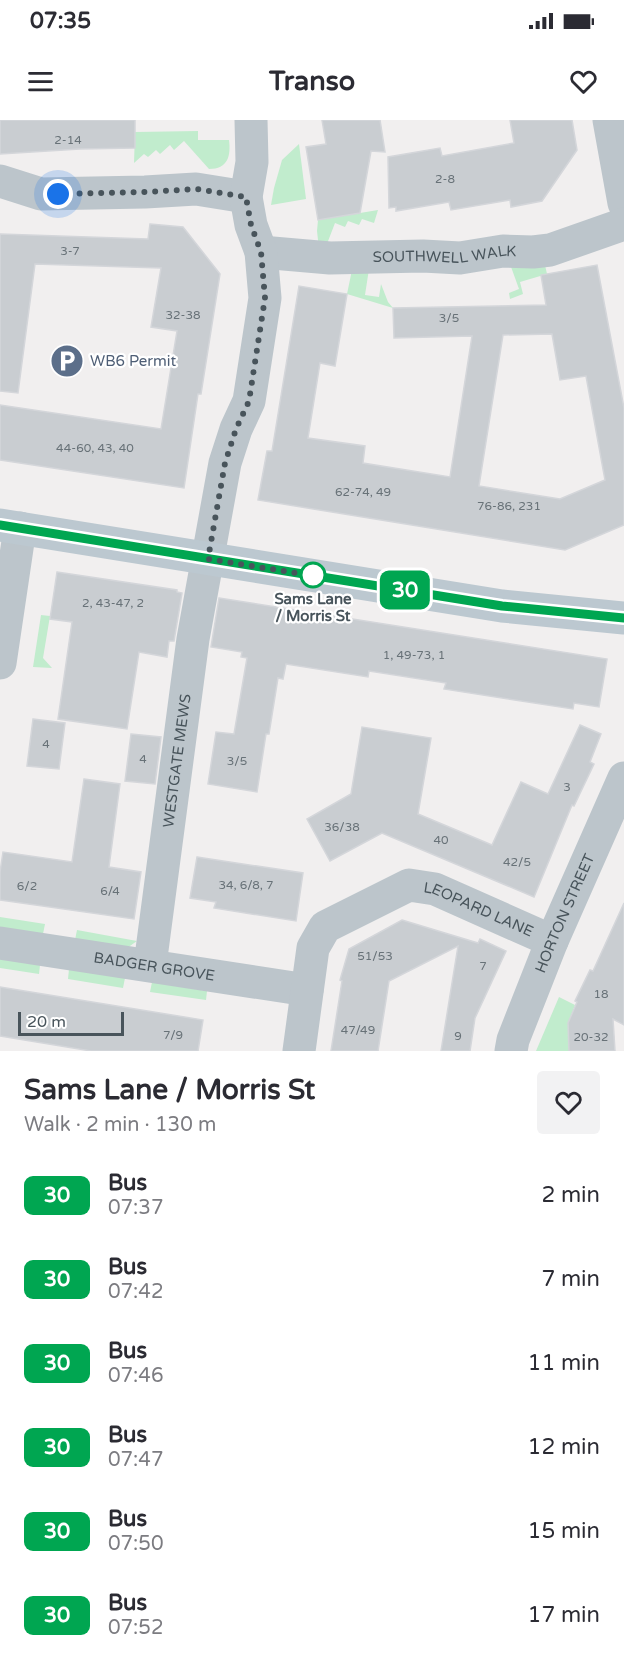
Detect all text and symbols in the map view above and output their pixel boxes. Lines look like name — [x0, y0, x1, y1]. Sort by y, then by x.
text: 07:35 — [30, 8, 91, 34]
icon: menu — [24, 65, 57, 98]
text: Transo — [269, 65, 355, 98]
icon: heart — [567, 65, 600, 98]
house number: 2-14 — [54, 133, 82, 147]
house number: 2-8 — [435, 172, 455, 186]
your location — [43, 179, 73, 209]
street label: SOUTHWELL WALK — [372, 242, 517, 267]
house number: 3-7 — [60, 244, 80, 258]
house number: 32-38 — [165, 308, 201, 322]
house number: 3/5 — [439, 311, 459, 325]
parking icon: WB6 Permit — [49, 343, 85, 379]
place label: WB6 Permit — [90, 352, 176, 370]
house number: 44-60, 43, 40 — [56, 441, 134, 455]
house number: 62-74, 49 — [335, 485, 391, 499]
house number: 76-86, 231 — [477, 499, 541, 513]
marker: Sams Lane / Morris St — [300, 562, 326, 588]
line badge: 30 — [378, 570, 432, 610]
text: 30 — [392, 578, 418, 603]
place label: Sams Lane / Morris St — [274, 590, 352, 625]
house number: 2, 43-47, 2 — [82, 596, 144, 610]
house number: 1, 49-73, 1 — [383, 648, 445, 662]
street label: WESTGATE MEWS — [159, 693, 195, 829]
house number: 4 — [42, 737, 50, 751]
house number: 4 — [139, 752, 147, 766]
house number: 3/5 — [227, 754, 247, 768]
house number: 3 — [563, 780, 571, 794]
house number: 36/38 — [324, 820, 360, 834]
house number: 40 — [433, 833, 449, 847]
street label: HORTON STREET — [531, 851, 598, 976]
house number: 42/5 — [503, 855, 531, 869]
house number: 34, 6/8, 7 — [218, 878, 274, 892]
street label: LEOPARD LANE — [422, 878, 536, 941]
house number: 6/2 — [17, 879, 37, 893]
house number: 6/4 — [100, 884, 120, 898]
street label: BADGER GROVE — [92, 948, 216, 985]
house number: 51/53 — [357, 949, 393, 963]
house number: 7 — [479, 959, 487, 973]
house number: 18 — [593, 987, 609, 1001]
scale bar — [18, 1009, 124, 1037]
text: 20 m — [27, 1012, 66, 1032]
house number: 47/49 — [341, 1023, 375, 1037]
house number: 7/9 — [163, 1028, 183, 1042]
house number: 9 — [454, 1029, 462, 1043]
house number: 20-32 — [573, 1030, 609, 1044]
button: heart — [537, 1071, 600, 1134]
text: Sams Lane / Morris St — [24, 1073, 315, 1107]
text: Walk · 2 min · 130 m — [24, 1113, 216, 1137]
text: Bus — [108, 1170, 147, 1196]
text: 2 min — [541, 1182, 600, 1208]
text: 30 — [44, 1183, 70, 1208]
text: 07:37 — [108, 1196, 163, 1220]
text: Bus — [108, 1254, 147, 1280]
text: 7 min — [541, 1266, 600, 1292]
text: 30 — [44, 1267, 70, 1292]
text: 07:42 — [108, 1280, 163, 1304]
text: Bus — [108, 1338, 147, 1364]
text: 11 min — [528, 1350, 600, 1376]
text: 30 — [44, 1351, 70, 1376]
text: 07:46 — [108, 1364, 163, 1388]
text: Bus — [108, 1422, 147, 1448]
text: 12 min — [528, 1434, 600, 1460]
text: 30 — [44, 1435, 70, 1460]
text: 07:47 — [108, 1448, 163, 1472]
text: Bus — [108, 1506, 147, 1532]
text: 15 min — [528, 1518, 600, 1544]
text: 30 — [44, 1519, 70, 1544]
text: 07:50 — [108, 1532, 163, 1556]
text: Bus — [108, 1590, 147, 1616]
text: 17 min — [528, 1602, 600, 1628]
text: 30 — [44, 1603, 70, 1628]
text: 07:52 — [108, 1616, 163, 1640]

